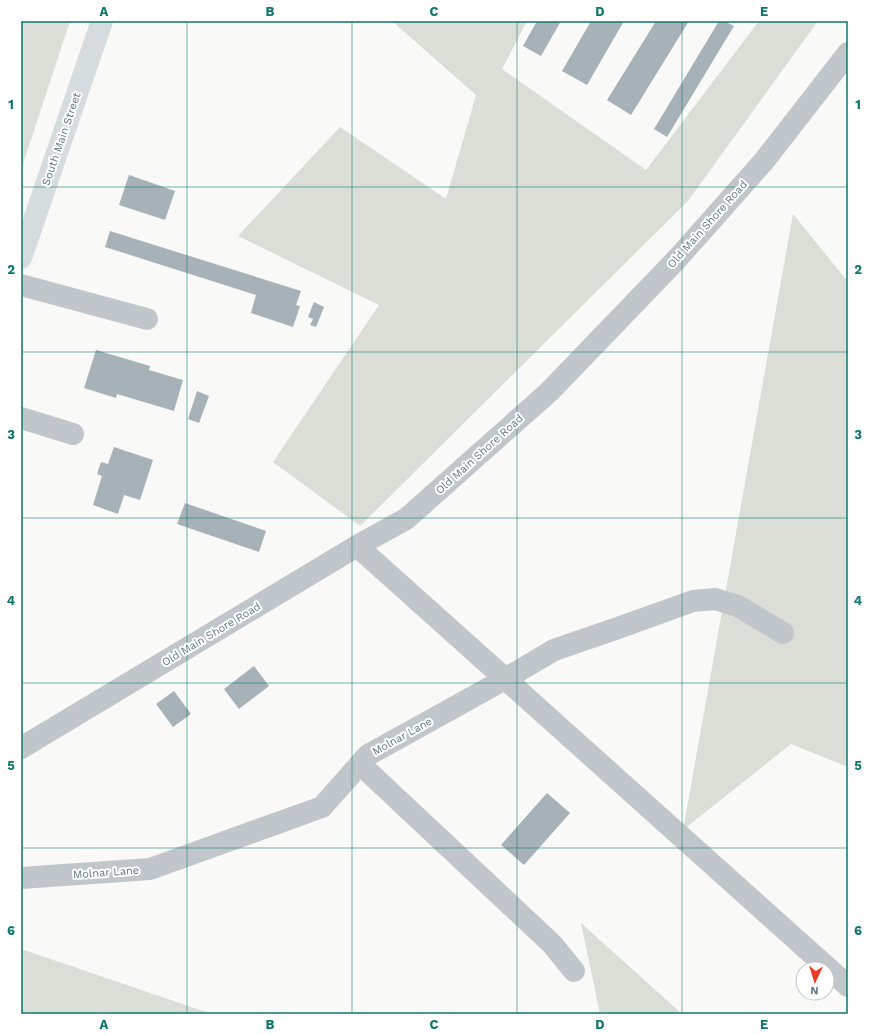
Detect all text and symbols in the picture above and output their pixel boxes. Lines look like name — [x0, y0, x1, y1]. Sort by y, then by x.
text: A — [100, 4, 109, 19]
text: B — [266, 4, 275, 19]
text: C — [430, 4, 439, 19]
text: D — [595, 4, 605, 19]
text: E — [760, 4, 768, 19]
street label: South Main Street — [39, 90, 84, 187]
text: 1 — [8, 97, 14, 112]
text: 1 — [855, 97, 861, 112]
street label: Old Main Shore Road — [665, 178, 750, 271]
text: 2 — [7, 262, 15, 277]
text: 2 — [854, 262, 862, 277]
street label: Old Main Shore Road — [433, 412, 526, 497]
text: 3 — [7, 427, 15, 442]
text: 3 — [854, 427, 862, 442]
text: 4 — [7, 593, 16, 608]
text: 4 — [854, 593, 863, 608]
street label: Old Main Shore Road — [159, 600, 263, 669]
street label: Molnar Lane — [370, 715, 434, 758]
text: 5 — [7, 758, 15, 773]
text: 5 — [854, 758, 862, 773]
street label: Molnar Lane — [73, 864, 140, 881]
text: 6 — [7, 923, 15, 938]
text: 6 — [854, 923, 862, 938]
north arrow — [795, 961, 835, 1001]
text: N — [810, 984, 819, 997]
text: A — [100, 1017, 109, 1032]
text: B — [266, 1017, 275, 1032]
text: C — [430, 1017, 439, 1032]
text: D — [595, 1017, 605, 1032]
text: E — [760, 1017, 768, 1032]

